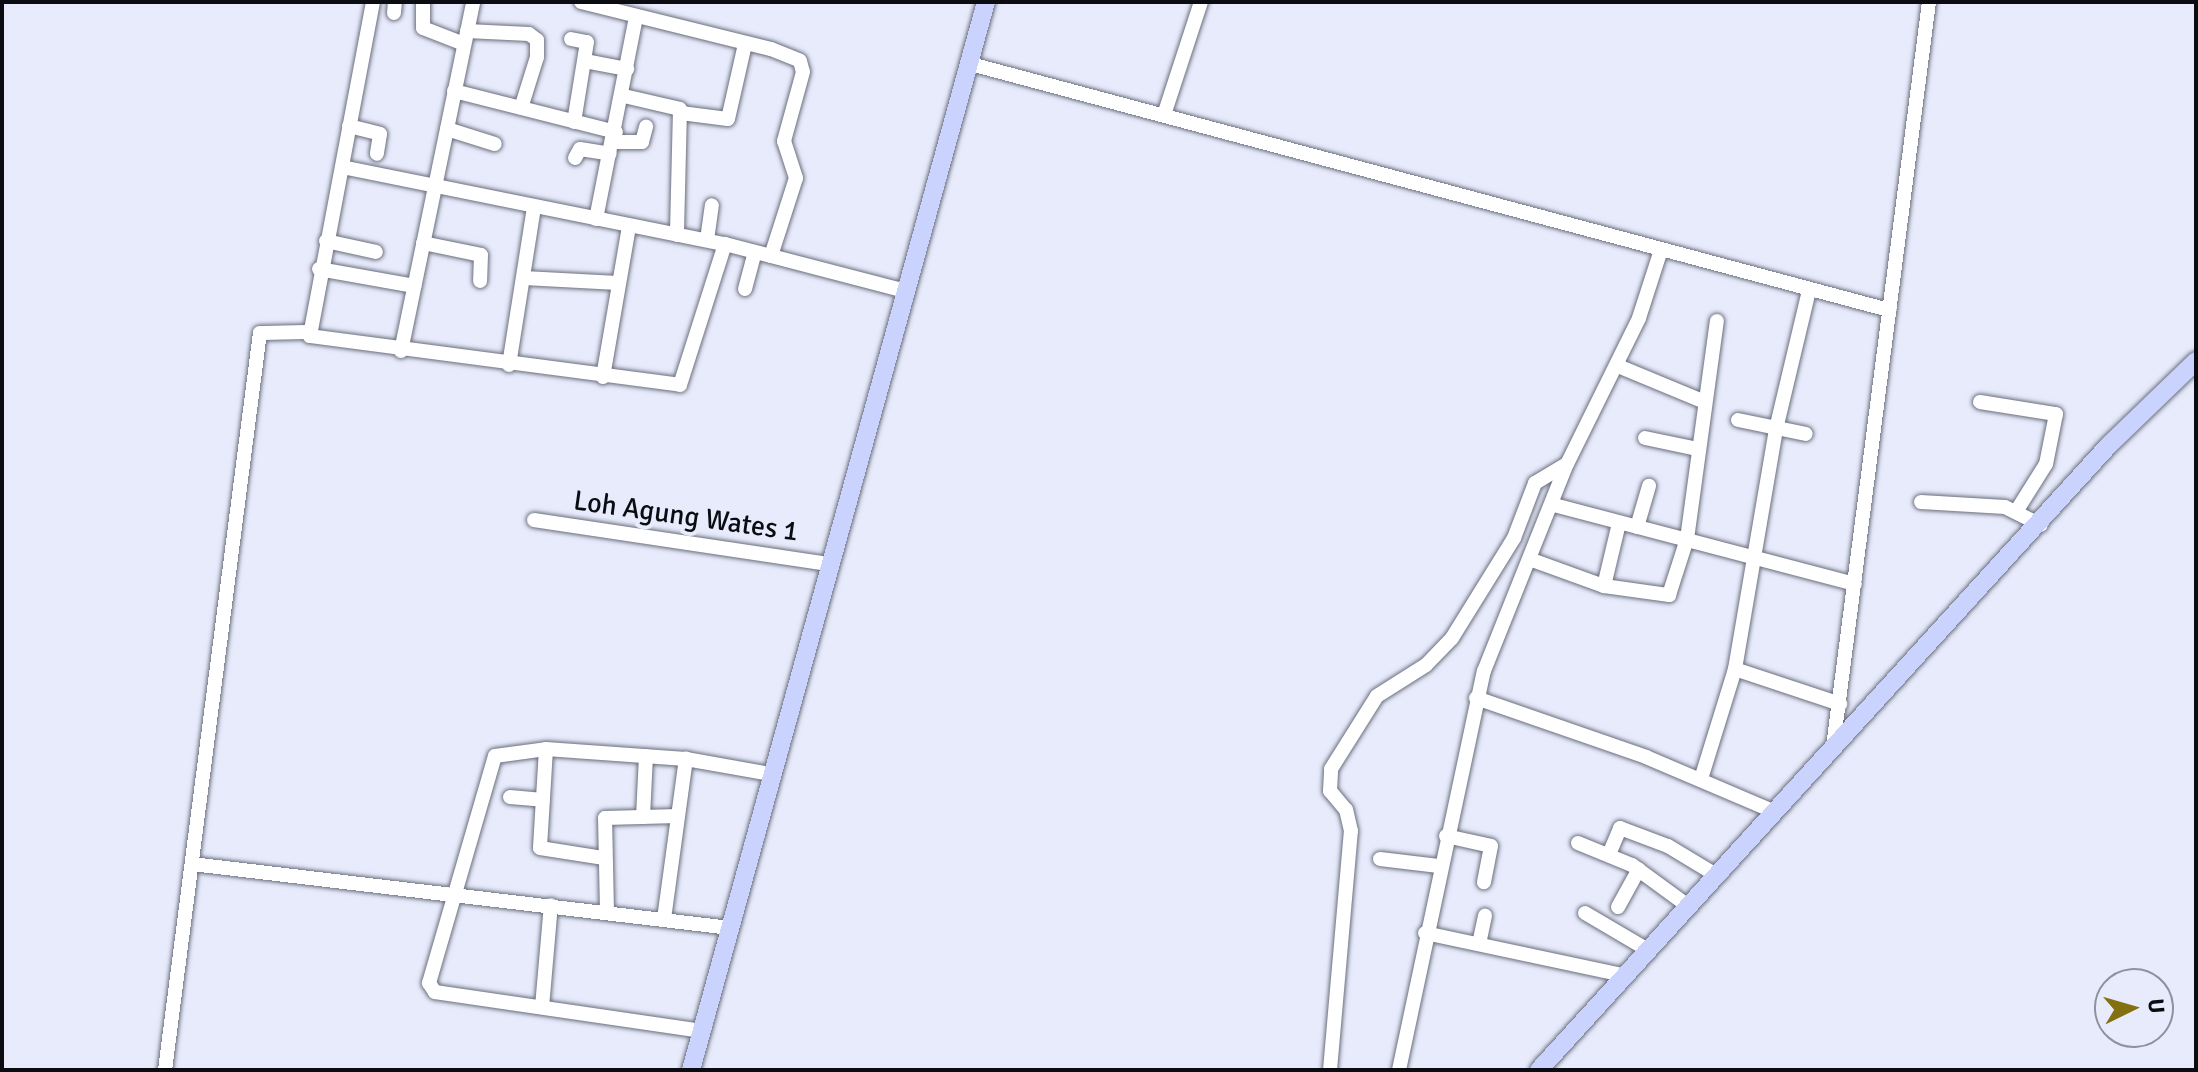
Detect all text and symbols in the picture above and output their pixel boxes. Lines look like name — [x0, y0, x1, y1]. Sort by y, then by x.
street label: Loh Agung Wates 1 — [571, 484, 801, 548]
north arrow — [2094, 968, 2174, 1048]
text: U — [2142, 997, 2171, 1015]

